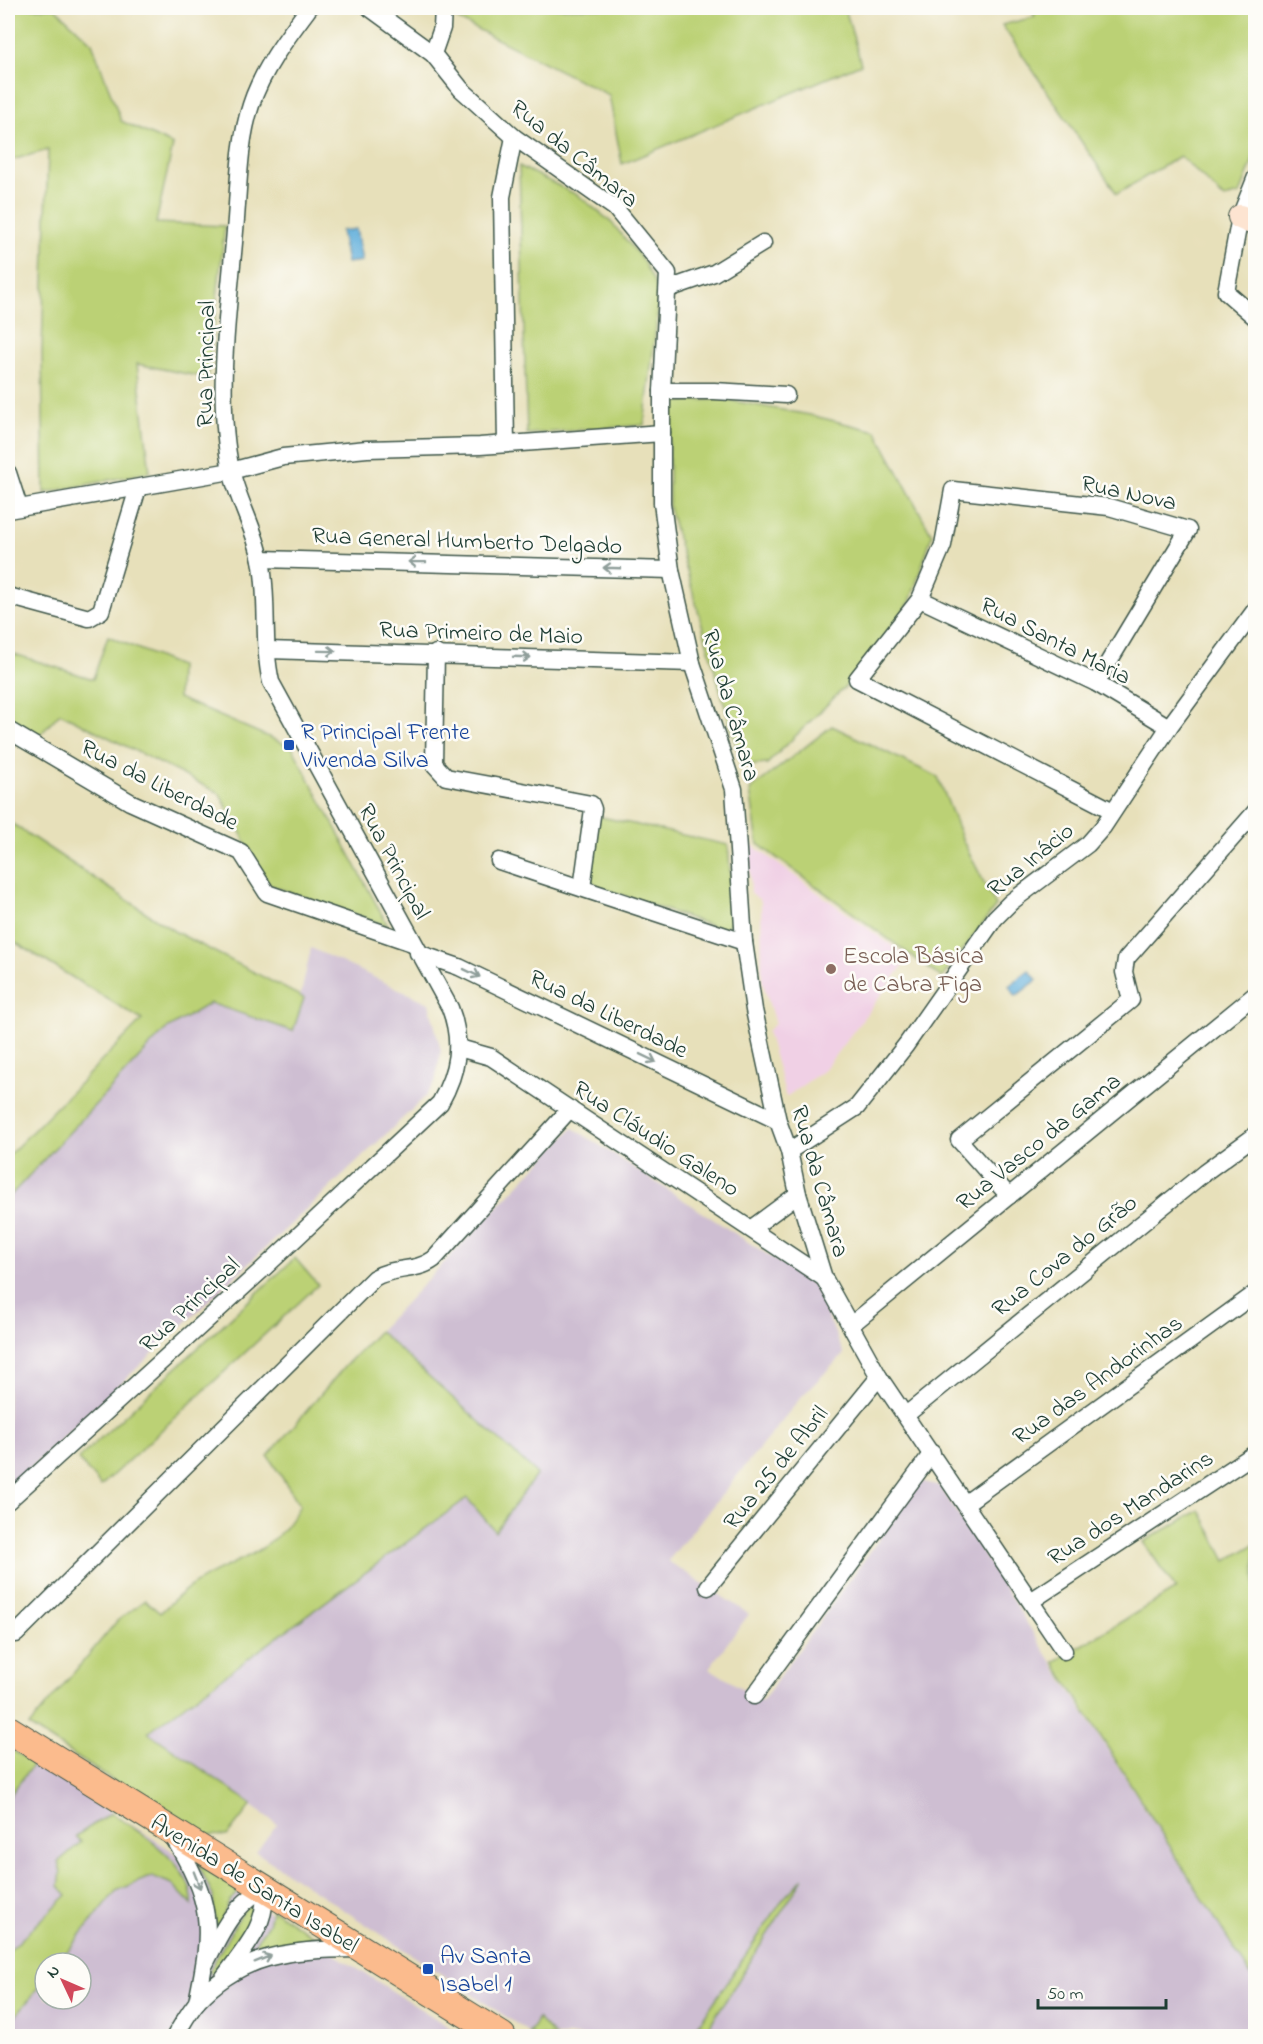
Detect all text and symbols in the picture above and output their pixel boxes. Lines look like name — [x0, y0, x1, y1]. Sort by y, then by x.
street label: Rua da Câmara — [502, 92, 645, 218]
street label: Rua Principal — [189, 300, 226, 428]
street label: Rua Nova — [1078, 467, 1179, 522]
street label: Rua General Humberto Delgado — [311, 520, 623, 565]
one-way arrow — [408, 557, 428, 568]
one-way arrow — [603, 562, 623, 574]
street label: Rua Santa Maria — [973, 589, 1136, 695]
street label: Rua Primeiro de Maio — [378, 613, 584, 656]
street label: Rua da Câmara — [691, 626, 768, 786]
one-way arrow — [316, 645, 336, 657]
one-way arrow — [511, 651, 531, 662]
place label: R Principal Frente Vivenda Silva — [300, 716, 470, 779]
street label: Rua da Liberdade — [74, 731, 244, 841]
marker: R Principal Frente Vivenda Silva — [282, 738, 296, 752]
street label: Rua Principal — [348, 798, 438, 926]
street label: Rua Inácio — [981, 815, 1083, 907]
place label: Escola Básica de Cabra Figa — [843, 940, 984, 1003]
street label: Rua da Liberdade — [522, 962, 694, 1069]
marker: Escola Básica de Cabra Figa — [824, 962, 838, 976]
one-way arrow — [463, 968, 481, 980]
one-way arrow — [638, 1053, 656, 1065]
street label: Rua Vasco da Gama — [949, 1065, 1130, 1221]
street label: Rua Cláudio Galeno — [565, 1073, 746, 1207]
street label: Rua da Câmara — [780, 1102, 857, 1262]
street label: Rua Cova do Grão — [985, 1187, 1146, 1327]
street label: Rua Principal — [132, 1250, 249, 1362]
street label: Rua das Andorinhas — [1006, 1307, 1191, 1455]
street label: Rua 25 de Abril — [716, 1399, 838, 1538]
street label: Rua dos Mandarins — [1041, 1442, 1221, 1576]
street label: Avenida de Santa Isabel — [143, 1807, 365, 1964]
one-way arrow — [192, 1871, 203, 1889]
place label: Av Santa Isabel 1 — [440, 1940, 531, 2003]
north arrow — [33, 1951, 93, 2011]
one-way arrow — [253, 1953, 271, 1964]
text: N — [41, 1960, 66, 1984]
marker: Av Santa Isabel 1 — [421, 1962, 435, 1976]
scale bar — [1038, 1972, 1166, 2010]
text: 50 m — [1047, 1982, 1084, 2008]

